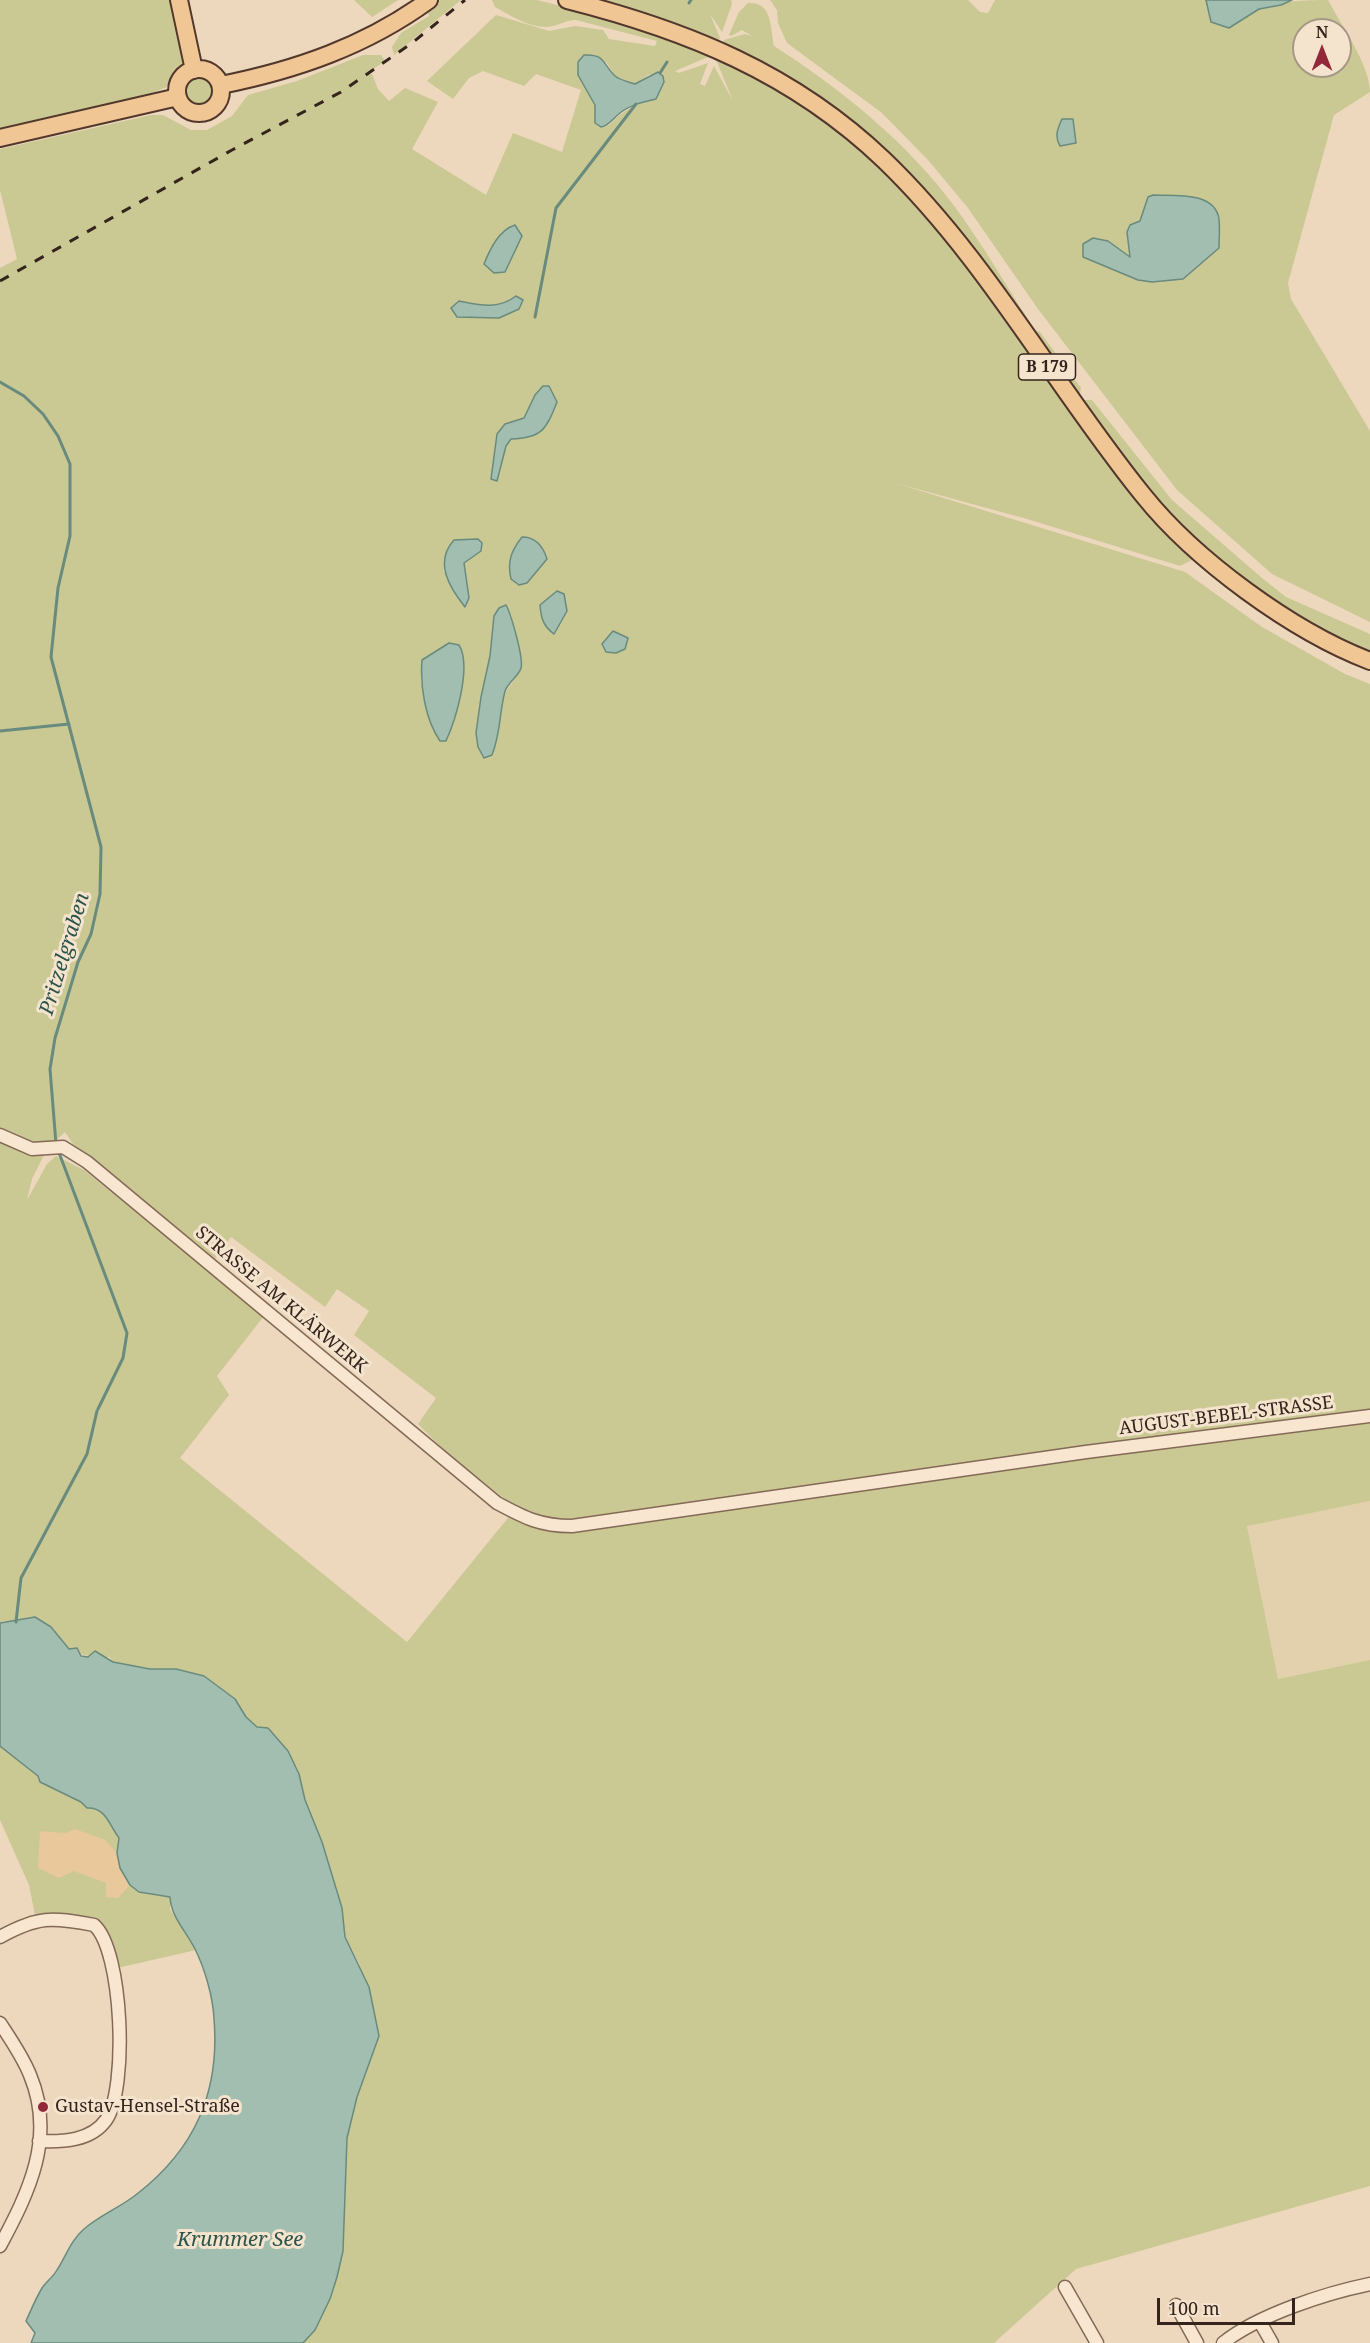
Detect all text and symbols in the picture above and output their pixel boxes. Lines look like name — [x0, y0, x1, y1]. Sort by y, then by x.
north arrow — [1292, 18, 1352, 78]
text: N — [1316, 21, 1328, 43]
road number: B 179 — [1018, 354, 1076, 380]
water label: Pritzelgraben — [35, 890, 95, 1018]
street label: STRASSE AM KLÄRWERK — [191, 1222, 371, 1378]
street label: AUGUST-BEBEL-STRASSE — [1118, 1392, 1334, 1440]
place label: Gustav-Hensel-Straße — [55, 2096, 240, 2118]
marker: Gustav-Hensel-Straße — [36, 2100, 50, 2114]
water label: Krummer See — [177, 2228, 303, 2252]
scale bar — [1160, 2286, 1298, 2324]
text: 100 m — [1168, 2296, 1220, 2320]

